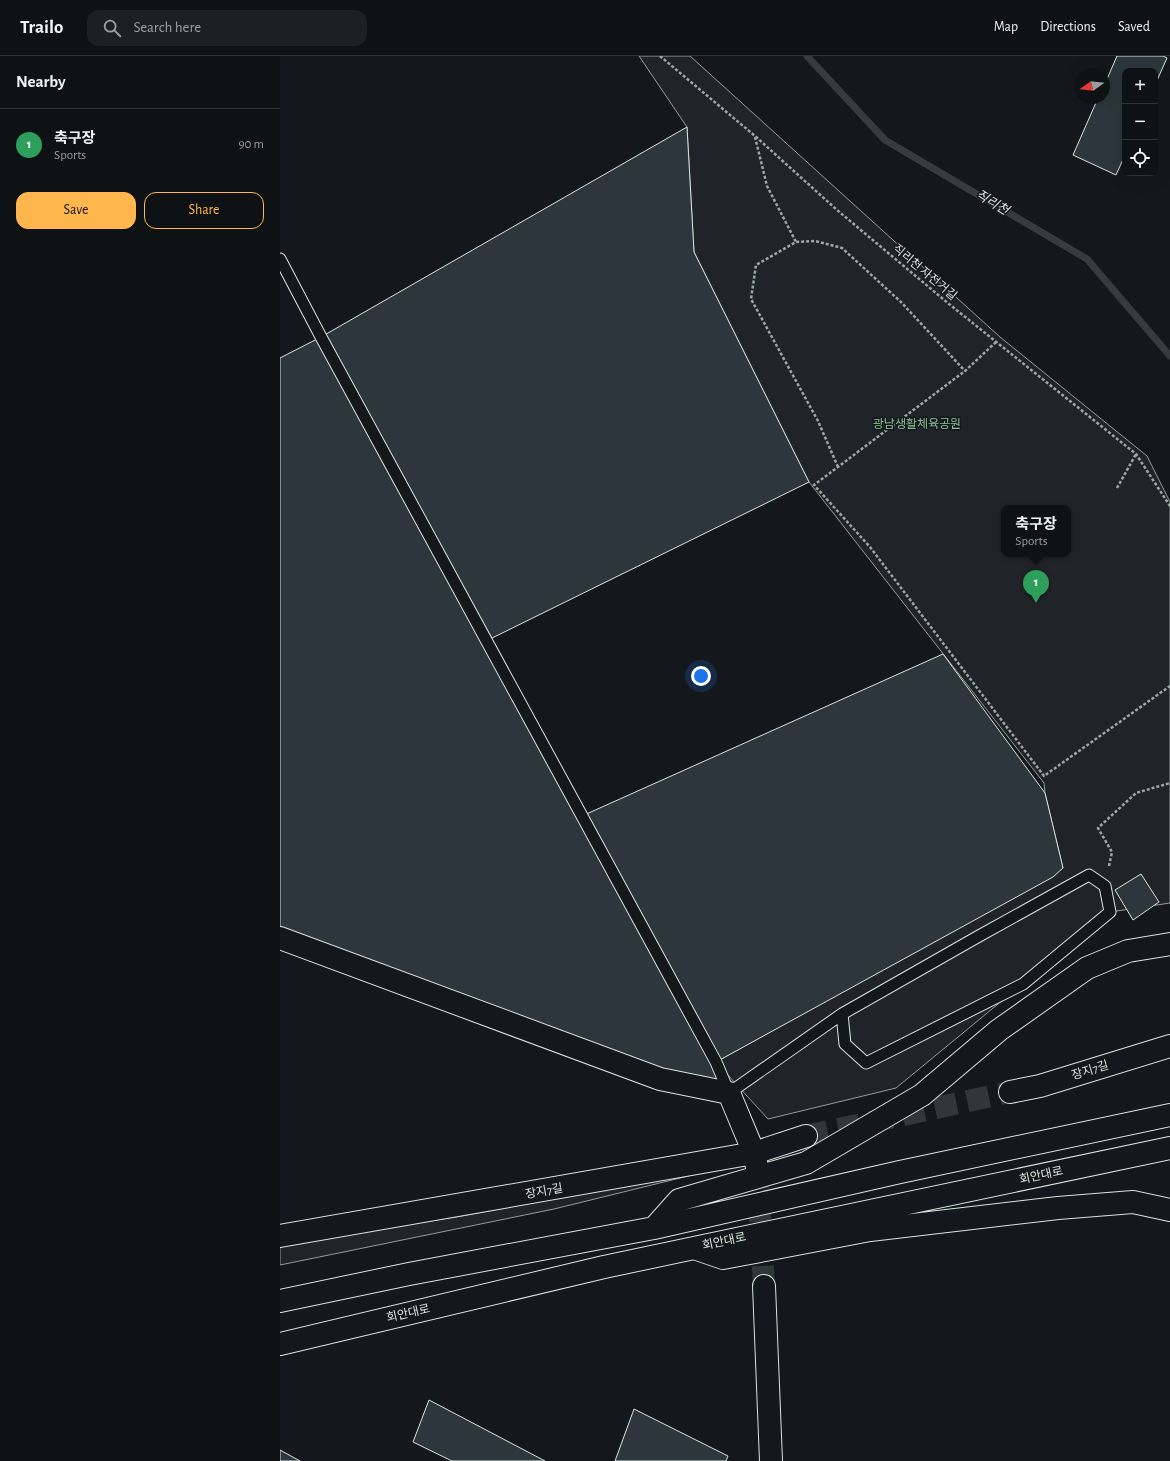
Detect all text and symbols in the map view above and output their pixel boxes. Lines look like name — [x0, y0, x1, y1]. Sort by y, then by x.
search box — [87, 10, 367, 46]
icon: search — [101, 17, 123, 39]
text: Trailo — [20, 18, 63, 37]
text: Search here — [133, 20, 201, 35]
text: Map — [994, 20, 1018, 34]
text: Directions — [1040, 20, 1096, 34]
text: Saved — [1118, 20, 1150, 34]
north arrow — [1074, 68, 1110, 104]
map controls — [1122, 68, 1158, 176]
button: + — [1122, 68, 1158, 104]
text: Nearby — [16, 73, 66, 90]
button: − — [1122, 104, 1158, 140]
text: 축구장 — [54, 131, 95, 146]
text: 1 — [27, 138, 31, 151]
text: 90 m — [238, 138, 264, 151]
button: locate — [1122, 140, 1158, 176]
text: Sports — [54, 149, 86, 162]
water label: 직리천 — [973, 187, 1012, 218]
button: Save — [16, 192, 136, 229]
button: Share — [144, 192, 264, 229]
street label: 직리천 자전거길 — [891, 241, 960, 302]
park label: 광남생활체육공원 — [873, 418, 961, 430]
popup — [1001, 505, 1071, 557]
text: 축구장 — [1015, 517, 1057, 532]
text: Sports — [1015, 535, 1047, 548]
pin: 1 — [1023, 570, 1049, 603]
your location — [691, 666, 711, 686]
street label: 장지7길 — [1070, 1059, 1110, 1081]
street label: 회안대로 — [1018, 1165, 1064, 1185]
street label: 장지7길 — [524, 1182, 564, 1200]
street label: 회안대로 — [701, 1231, 747, 1251]
street label: 회안대로 — [385, 1302, 431, 1324]

